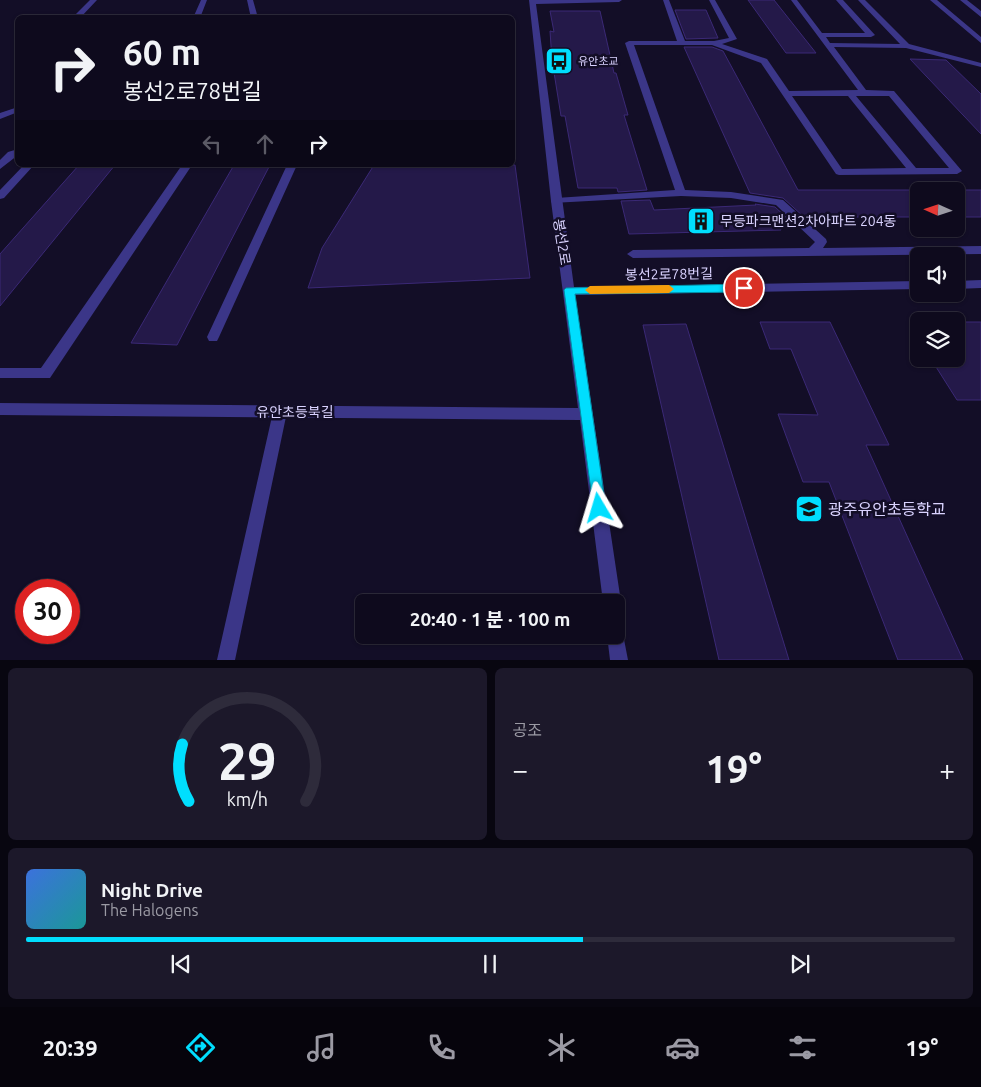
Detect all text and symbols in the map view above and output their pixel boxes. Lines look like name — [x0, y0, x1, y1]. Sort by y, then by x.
text: 60 m — [123, 32, 201, 72]
icon: right — [40, 35, 105, 100]
bus stop icon: 유안초교 — [544, 46, 574, 76]
place label: 유안초교 — [578, 55, 618, 67]
text: 봉선2로78번길 — [123, 78, 261, 103]
icon: left — [198, 130, 226, 158]
icon: ahead — [251, 130, 279, 158]
icon: right — [304, 130, 332, 158]
north arrow — [910, 182, 965, 238]
map controls — [910, 182, 965, 367]
building icon: 무등파크맨션2차아파트 204동 — [686, 206, 716, 236]
place label: 무등파크맨션2차아파트 204동 — [720, 213, 897, 229]
street label: 봉선2로 — [550, 218, 574, 266]
button: sound — [910, 247, 965, 302]
street label: 봉선2로78번길 — [625, 265, 713, 283]
pin — [723, 267, 765, 309]
icon: arrive — [730, 274, 758, 302]
button: layers — [910, 312, 965, 367]
street label: 유안초등북길 — [256, 404, 334, 420]
position arrow — [572, 481, 624, 533]
school or university icon: 광주유안초등학교 — [794, 494, 824, 524]
place label: 광주유안초등학교 — [828, 500, 946, 518]
speed limit sign: 30 — [15, 579, 80, 644]
text: 20:40 · 1 분 · 100 m — [410, 608, 570, 630]
text: 공조 — [513, 721, 542, 739]
text: 29 — [218, 732, 277, 790]
text: 19° — [706, 748, 762, 790]
text: − — [513, 754, 528, 785]
text: + — [939, 754, 955, 785]
text: km/h — [227, 789, 268, 809]
text: Night Drive — [101, 879, 203, 901]
text: The Halogens — [101, 901, 199, 919]
icon: previous — [167, 950, 195, 978]
icon: pause — [476, 950, 504, 978]
icon: next — [786, 950, 814, 978]
icon: directions — [183, 1030, 218, 1065]
icon: music — [304, 1030, 339, 1065]
icon: phone — [424, 1030, 459, 1065]
icon: climate — [544, 1030, 579, 1065]
icon: car — [665, 1030, 700, 1065]
icon: filters — [785, 1030, 820, 1065]
text: 20:39 — [43, 1035, 98, 1060]
text: 19° — [906, 1035, 938, 1060]

